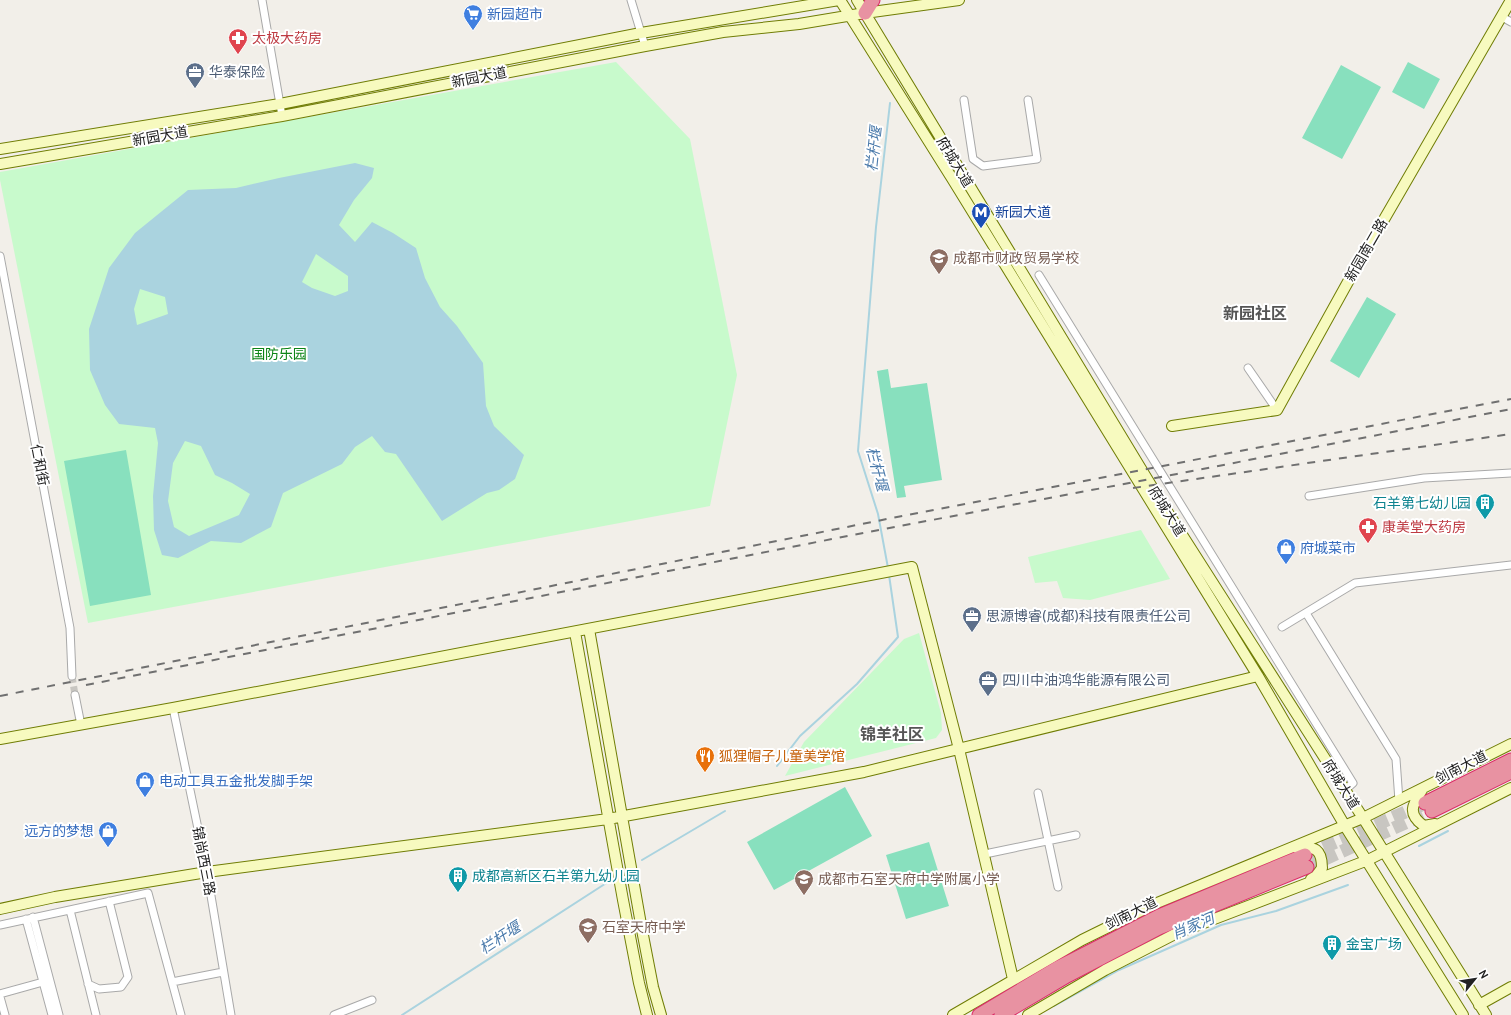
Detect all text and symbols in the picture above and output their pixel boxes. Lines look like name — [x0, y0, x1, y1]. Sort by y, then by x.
supermarket icon: 新园超市 — [462, 3, 484, 31]
place label: 新园超市 — [487, 5, 543, 23]
pharmacy icon: 太极大药房 — [227, 27, 249, 55]
place label: 太极大药房 — [252, 29, 322, 47]
office icon: 华泰保险 — [184, 61, 206, 89]
place label: 华泰保险 — [209, 63, 265, 81]
street label: 新园大道 — [450, 63, 508, 91]
street label: 新园大道 — [131, 122, 189, 150]
water label: 栏杆堰 — [863, 123, 886, 172]
street label: 府城大道 — [933, 133, 977, 191]
metro station icon: 新园大道 — [970, 201, 992, 229]
place label: 新园大道 — [995, 203, 1051, 221]
street label: 新园南二路 — [1341, 215, 1391, 285]
school or university icon: 成都市财政贸易学校 — [928, 247, 950, 275]
place label: 成都市财政贸易学校 — [953, 249, 1079, 267]
district label: 新园社区 — [1223, 304, 1287, 323]
park label: 国防乐园 — [251, 345, 307, 363]
street label: 仁和街 — [27, 443, 53, 487]
water label: 栏杆堰 — [862, 445, 892, 496]
street label: 府城大道 — [1145, 482, 1189, 540]
building icon: 石羊第七幼儿园 — [1474, 492, 1496, 520]
place label: 石羊第七幼儿园 — [1373, 494, 1471, 512]
pharmacy icon: 康美堂大药房 — [1357, 516, 1379, 544]
place label: 康美堂大药房 — [1382, 518, 1466, 536]
shop icon: 府城菜市 — [1275, 537, 1297, 565]
place label: 府城菜市 — [1300, 539, 1356, 557]
office icon: 思源博睿(成都)科技有限责任公司 — [961, 605, 983, 633]
place label: 思源博睿(成都)科技有限责任公司 — [986, 607, 1191, 625]
office icon: 四川中油鸿华能源有限公司 — [977, 669, 999, 697]
place label: 四川中油鸿华能源有限公司 — [1002, 671, 1170, 689]
district label: 锦羊社区 — [860, 725, 924, 744]
restaurant icon: 狐狸帽子儿童美学馆 — [694, 745, 716, 773]
street label: 剑南大道 — [1432, 746, 1490, 788]
place label: 狐狸帽子儿童美学馆 — [719, 747, 845, 765]
street label: 府城大道 — [1319, 755, 1363, 813]
shop icon: 电动工具五金批发脚手架 — [134, 770, 156, 798]
place label: 电动工具五金批发脚手架 — [159, 772, 313, 790]
shop icon: 远方的梦想 — [97, 820, 119, 848]
place label: 远方的梦想 — [24, 822, 94, 840]
street label: 锦尚西三路 — [188, 825, 220, 897]
building icon: 成都高新区石羊第九幼儿园 — [447, 865, 469, 893]
place label: 成都高新区石羊第九幼儿园 — [472, 867, 640, 885]
school or university icon: 成都市石室天府中学附属小学 — [793, 868, 815, 896]
place label: 成都市石室天府中学附属小学 — [818, 870, 1000, 888]
street label: 剑南大道 — [1102, 893, 1160, 933]
water label: 肖家河 — [1169, 908, 1220, 943]
school or university icon: 石室天府中学 — [577, 916, 599, 944]
water label: 栏杆堰 — [476, 917, 526, 958]
place label: 石室天府中学 — [602, 918, 686, 936]
building icon: 金宝广场 — [1321, 933, 1343, 961]
place label: 金宝广场 — [1346, 935, 1402, 953]
north arrow — [1455, 959, 1495, 999]
text: N — [1476, 967, 1492, 981]

